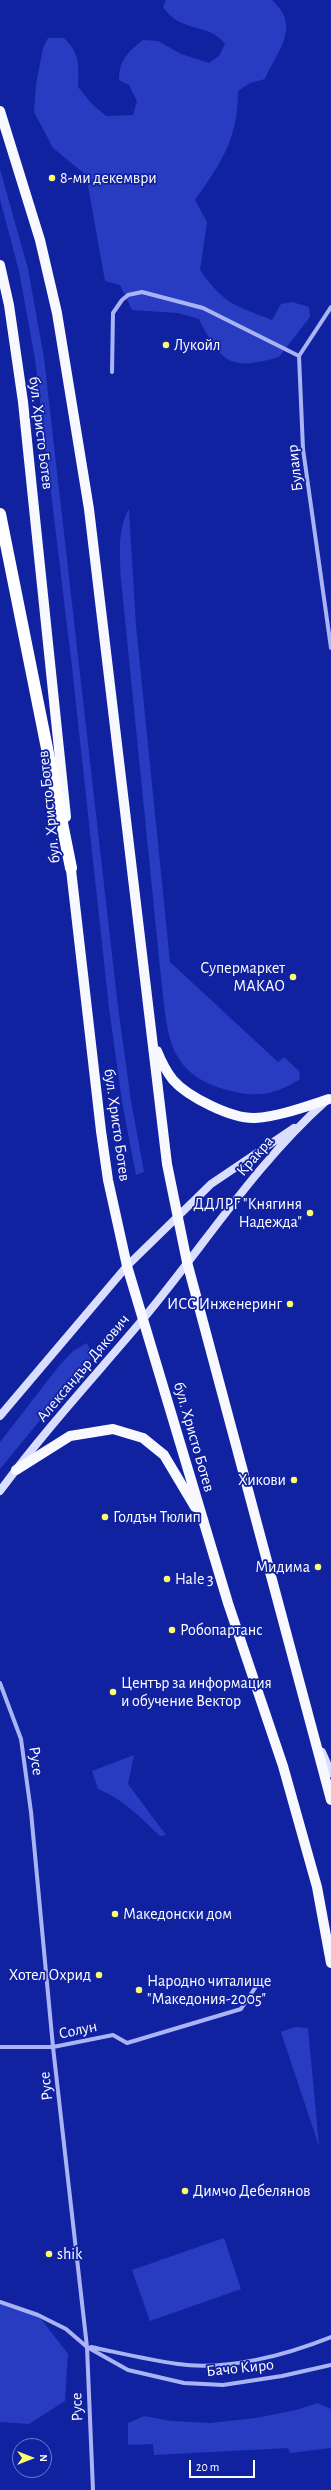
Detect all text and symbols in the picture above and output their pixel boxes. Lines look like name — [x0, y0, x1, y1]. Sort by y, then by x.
place label: 8-ми декември — [60, 168, 157, 188]
marker: 8-ми декември — [47, 173, 57, 183]
place label: Лукойл — [174, 335, 220, 355]
marker: Лукойл — [161, 340, 171, 350]
street label: бул. Христо Ботев — [25, 376, 57, 490]
street label: Булаир — [283, 444, 307, 492]
street label: бул. Христо Ботев — [34, 750, 64, 864]
place label: Супермаркет МАКАО — [200, 958, 285, 996]
marker: Супермаркет МАКАО — [288, 972, 298, 982]
street label: бул. Христо Ботев — [100, 1068, 134, 1182]
street label: Кракра — [232, 1132, 278, 1180]
place label: ДДЛРГ "Княгиня Надежда" — [194, 1194, 302, 1232]
marker: ДДЛРГ "Княгиня Надежда" — [305, 1208, 315, 1218]
place label: ИСС Инженеринг — [167, 1294, 282, 1314]
marker: ИСС Инженеринг — [285, 1299, 295, 1309]
street label: Александър Дякович — [32, 1310, 134, 1426]
street label: бул. Христо Ботев — [169, 1380, 219, 1494]
place label: Хикови — [238, 1470, 286, 1490]
marker: Хикови — [289, 1475, 299, 1485]
place label: Голдън Тюлип — [113, 1507, 201, 1527]
marker: Голдън Тюлип — [100, 1512, 110, 1522]
place label: Мидима — [255, 1557, 310, 1577]
marker: Мидима — [313, 1562, 323, 1572]
place label: Hale 3 — [175, 1569, 214, 1589]
marker: Hale 3 — [162, 1574, 172, 1584]
place label: Робопартанс — [180, 1620, 263, 1640]
marker: Робопартанс — [167, 1625, 177, 1635]
place label: Център за информация и обучение Вектор — [121, 1673, 272, 1711]
marker: Център за информация и обучение Вектор — [108, 1687, 118, 1697]
street label: Русе — [24, 1745, 48, 1777]
place label: Македонски дом — [123, 1904, 232, 1924]
marker: Македонски дом — [110, 1909, 120, 1919]
place label: Хотел Охрид — [9, 1965, 91, 1985]
marker: Хотел Охрид — [94, 1970, 104, 1980]
place label: Народно читалище "Македония-2005" — [147, 1971, 271, 2009]
marker: Народно читалище "Македония-2005" — [134, 1985, 144, 1995]
street label: Солун — [57, 2017, 99, 2043]
street label: Русе — [35, 2071, 57, 2101]
place label: Димчо Дебелянов — [193, 2181, 310, 2201]
marker: Димчо Дебелянов — [180, 2186, 190, 2196]
place label: shik — [57, 2244, 82, 2264]
marker: shik — [44, 2249, 54, 2259]
street label: Бачо Киро — [205, 2355, 275, 2381]
street label: Русе — [67, 2392, 87, 2422]
north arrow — [12, 2438, 52, 2478]
scale bar — [191, 2452, 257, 2478]
text: N — [38, 2454, 49, 2462]
text: 20 m — [196, 2461, 219, 2473]

